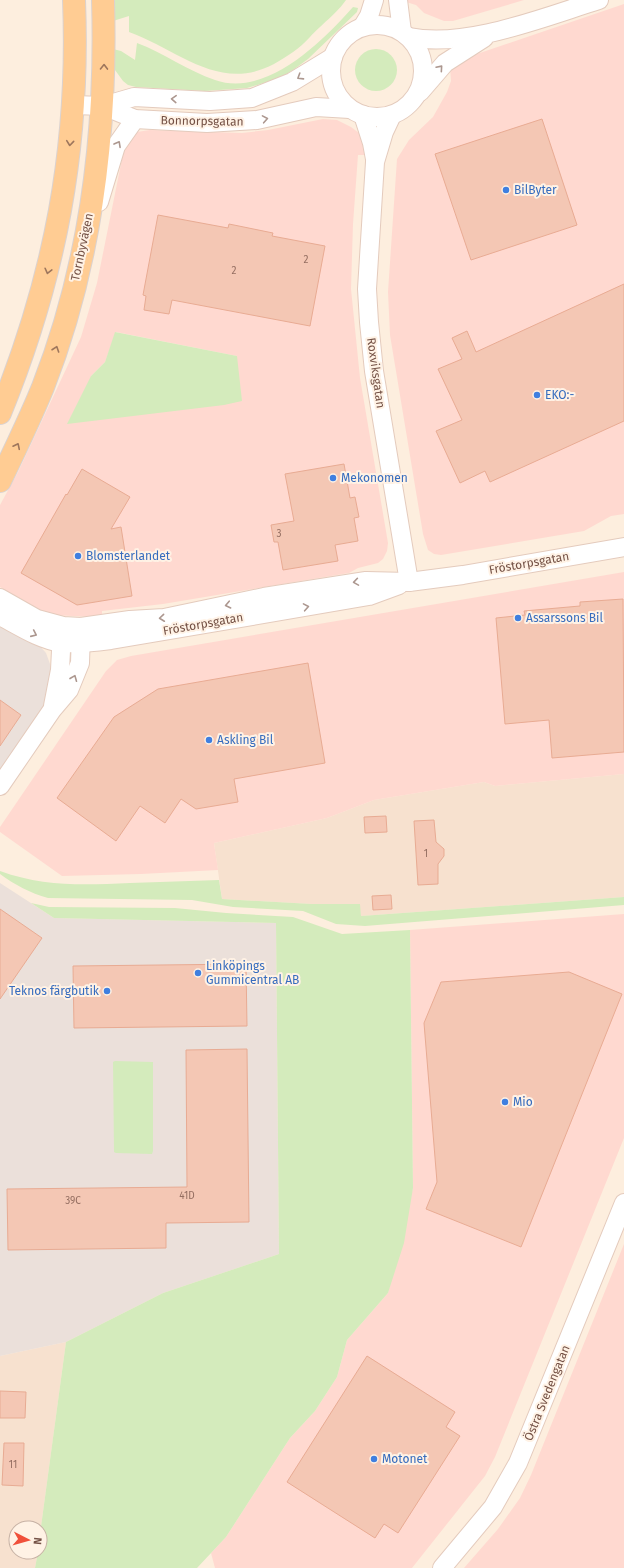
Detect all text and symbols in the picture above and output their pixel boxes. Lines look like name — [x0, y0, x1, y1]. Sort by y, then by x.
one-way arrow — [100, 64, 108, 70]
one-way arrow — [436, 65, 443, 73]
one-way arrow — [297, 72, 304, 80]
one-way arrow — [171, 95, 177, 104]
street label: Bonnorpsgatan — [160, 113, 244, 129]
one-way arrow — [262, 115, 268, 124]
one-way arrow — [65, 140, 74, 146]
one-way arrow — [114, 141, 121, 148]
place label: BilByter — [514, 183, 557, 197]
marker: BilByter — [501, 185, 511, 195]
street label: Tornbyvägen — [68, 212, 96, 282]
house number: 2 — [304, 254, 309, 266]
house number: 2 — [232, 265, 237, 277]
one-way arrow — [44, 268, 53, 275]
street label: Roxviksgatan — [364, 337, 388, 409]
one-way arrow — [51, 345, 59, 352]
place label: EKO:- — [545, 388, 575, 402]
marker: EKO:- — [532, 390, 542, 400]
one-way arrow — [12, 442, 20, 450]
place label: Mekonomen — [341, 471, 408, 485]
marker: Mekonomen — [328, 473, 338, 483]
house number: 3 — [277, 528, 282, 540]
place label: Blomsterlandet — [86, 549, 171, 563]
street label: Fröstorpsgatan — [488, 549, 570, 577]
marker: Blomsterlandet — [73, 551, 83, 561]
one-way arrow — [353, 577, 359, 586]
one-way arrow — [225, 600, 231, 608]
one-way arrow — [303, 603, 309, 612]
street label: Fröstorpsgatan — [162, 610, 244, 638]
place label: Assarssons Bil — [526, 611, 603, 625]
one-way arrow — [159, 613, 165, 622]
marker: Assarssons Bil — [513, 613, 523, 623]
one-way arrow — [30, 629, 38, 637]
one-way arrow — [69, 674, 77, 682]
place label: Askling Bil — [217, 733, 274, 747]
marker: Askling Bil — [204, 735, 214, 745]
house number: 1 — [424, 848, 428, 860]
place label: Linköpings Gummicentral AB — [206, 959, 299, 987]
marker: Linköpings Gummicentral AB — [193, 968, 203, 978]
place label: Teknos färgbutik — [9, 984, 100, 998]
marker: Teknos färgbutik — [102, 986, 112, 996]
place label: Mio — [513, 1095, 533, 1109]
marker: Mio — [500, 1097, 510, 1107]
house number: 41D — [179, 1190, 195, 1202]
house number: 39C — [65, 1195, 81, 1207]
street label: Östra Svedengatan — [520, 1342, 573, 1443]
place label: Motonet — [382, 1452, 428, 1466]
marker: Motonet — [369, 1454, 379, 1464]
house number: 11 — [9, 1459, 17, 1471]
north arrow — [8, 1520, 48, 1560]
text: N — [31, 1537, 44, 1545]

